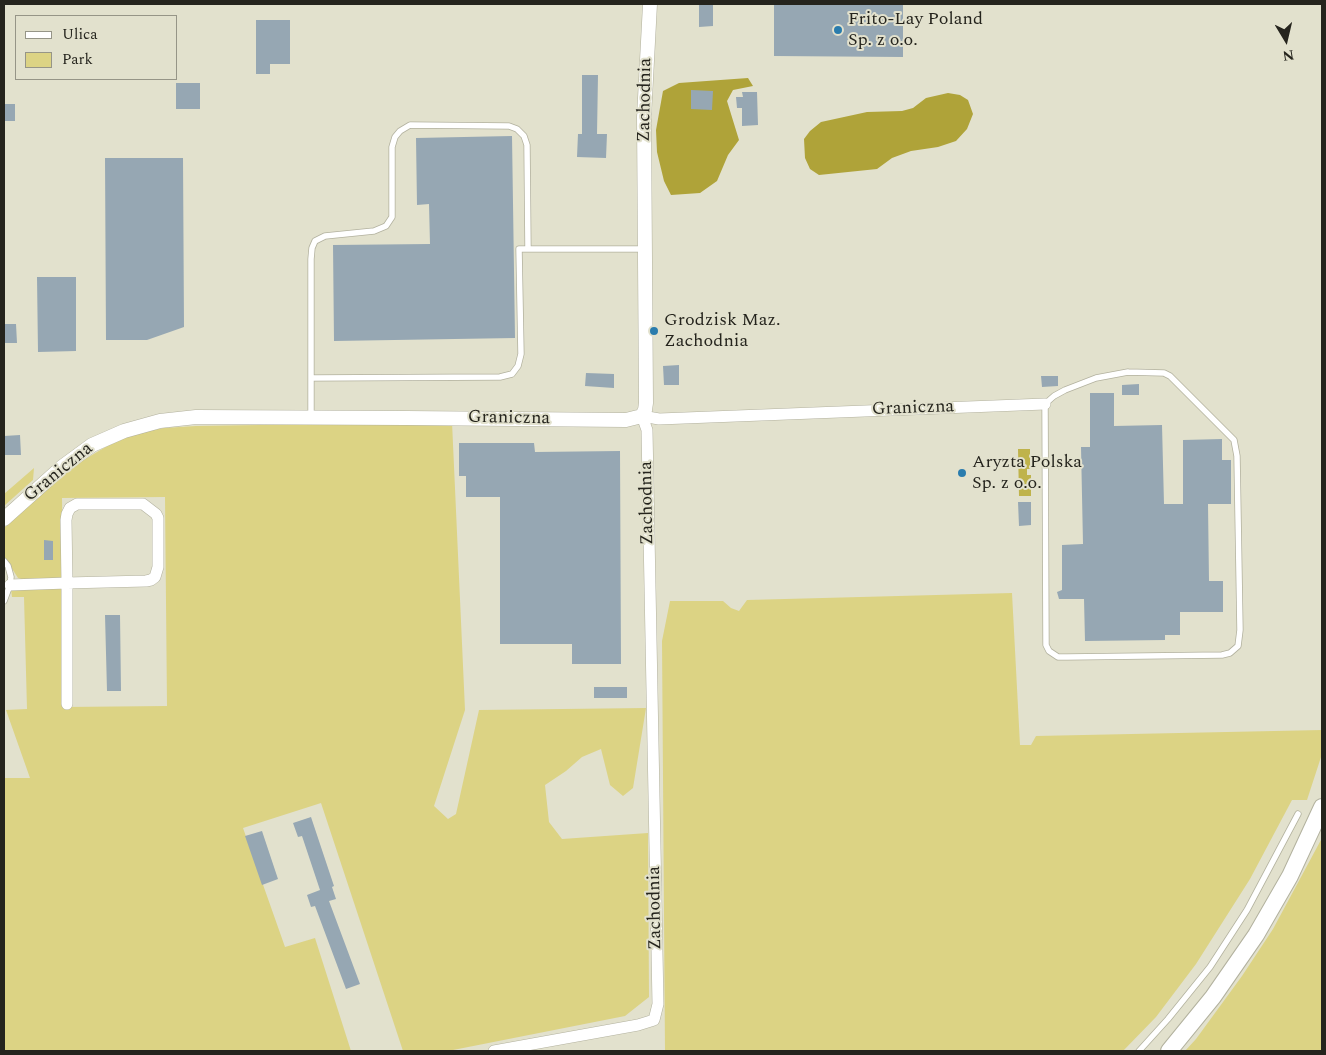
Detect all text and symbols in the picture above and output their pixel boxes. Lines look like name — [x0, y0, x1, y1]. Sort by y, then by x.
place label: Frito-Lay Poland Sp. z o.o. — [848, 9, 983, 52]
legend — [15, 15, 178, 80]
north arrow — [1261, 15, 1311, 65]
text: Ulica — [62, 23, 98, 46]
marker: Frito-Lay Poland Sp. z o.o. — [832, 24, 844, 36]
text: N — [1281, 44, 1296, 67]
text: Park — [62, 48, 93, 71]
street label: Zachodnia — [634, 58, 658, 142]
place label: Grodzisk Maz. Zachodnia — [664, 310, 781, 352]
marker: Grodzisk Maz. Zachodnia — [648, 325, 660, 337]
street label: Graniczna — [871, 397, 955, 421]
street label: Graniczna — [468, 407, 550, 431]
street label: Graniczna — [20, 439, 98, 507]
place label: Aryzta Polska Sp. z o.o. — [972, 452, 1082, 494]
street label: Zachodnia — [636, 461, 660, 545]
marker: Aryzta Polska Sp. z o.o. — [956, 467, 968, 479]
street label: Zachodnia — [644, 866, 668, 950]

